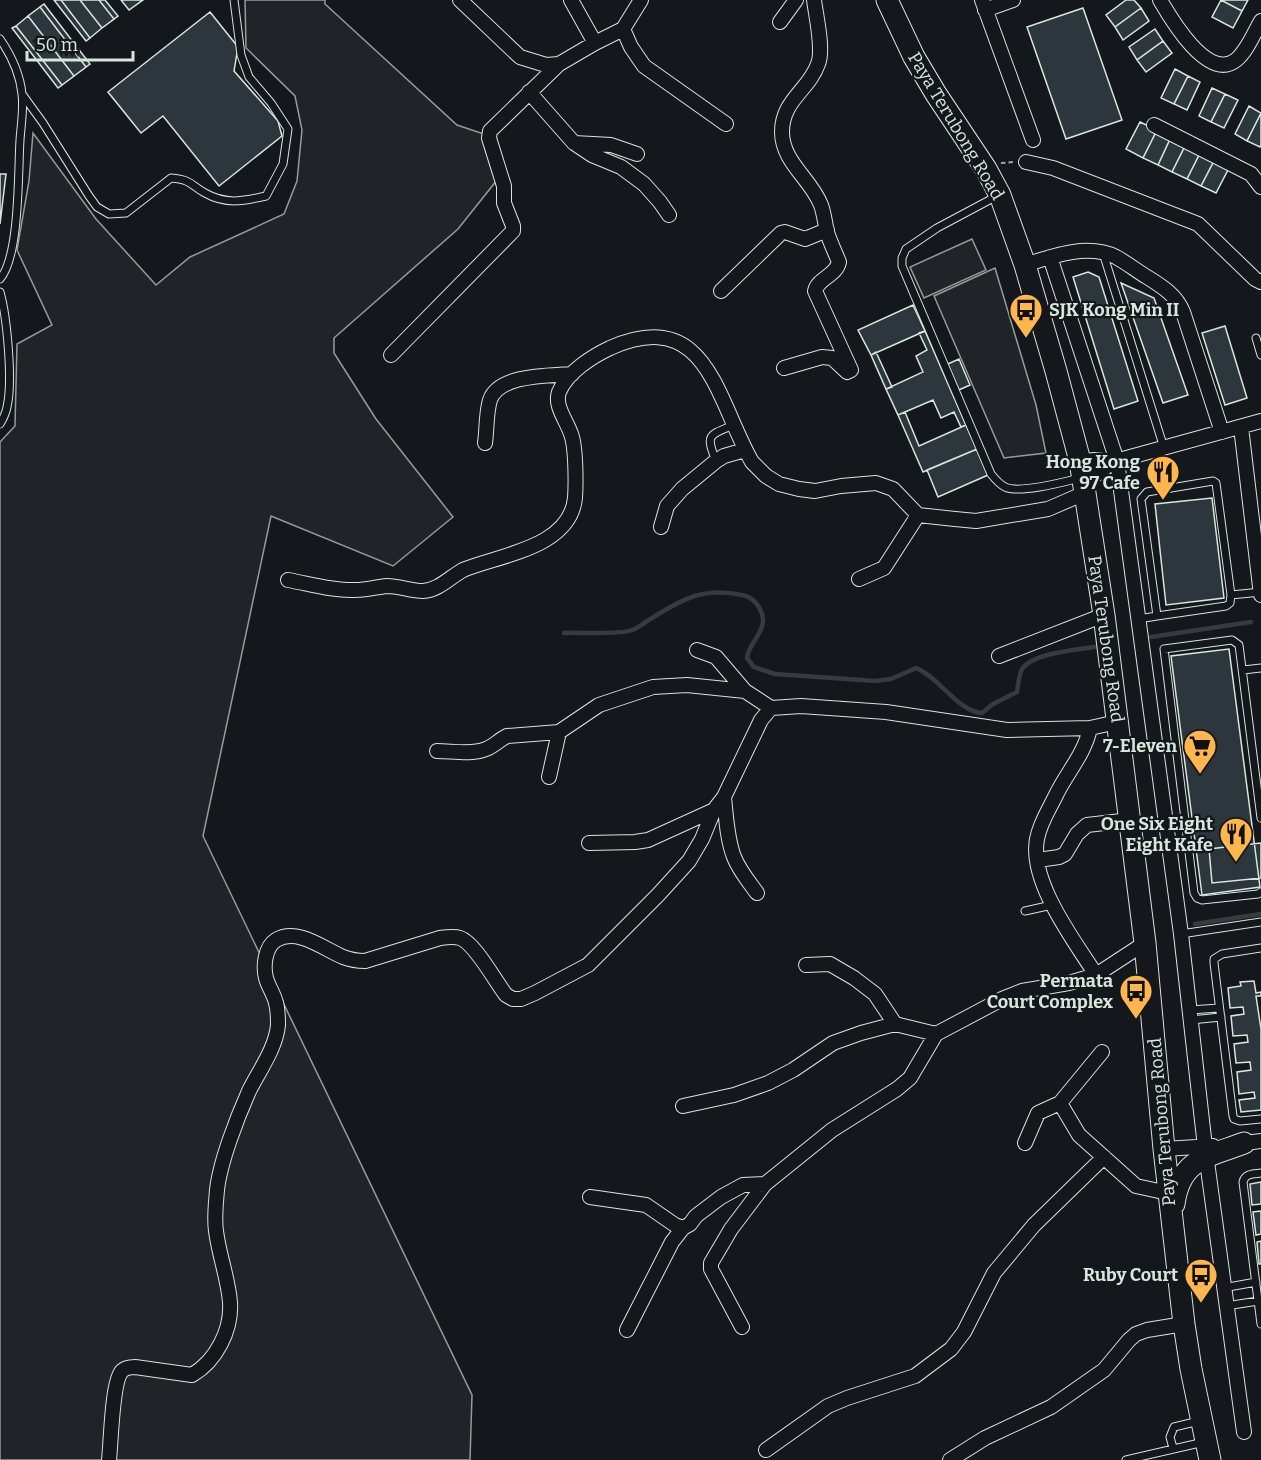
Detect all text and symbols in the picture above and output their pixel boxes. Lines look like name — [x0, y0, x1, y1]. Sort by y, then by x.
scale bar — [27, 24, 134, 62]
text: 50 m — [36, 34, 78, 56]
street label: Paya Terubong Road — [903, 48, 1009, 204]
bus stop icon: SJK Kong Min II — [1008, 292, 1044, 339]
place label: SJK Kong Min II — [1049, 299, 1179, 321]
place label: Hong Kong 97 Cafe — [1046, 451, 1141, 494]
restaurant icon: Hong Kong 97 Cafe — [1145, 454, 1181, 501]
street label: Paya Terubong Road — [1083, 554, 1129, 724]
supermarket icon: 7-Eleven — [1182, 728, 1218, 775]
place label: 7-Eleven — [1103, 735, 1177, 757]
place label: One Six Eight Eight Kafe — [1101, 813, 1213, 856]
restaurant icon: One Six Eight Eight Kafe — [1218, 816, 1254, 863]
place label: Permata Court Complex — [987, 970, 1114, 1013]
bus stop icon: Permata Court Complex — [1118, 973, 1154, 1020]
street label: Paya Terubong Road — [1144, 1037, 1180, 1207]
bus stop icon: Ruby Court — [1183, 1257, 1219, 1304]
place label: Ruby Court — [1083, 1264, 1178, 1286]

